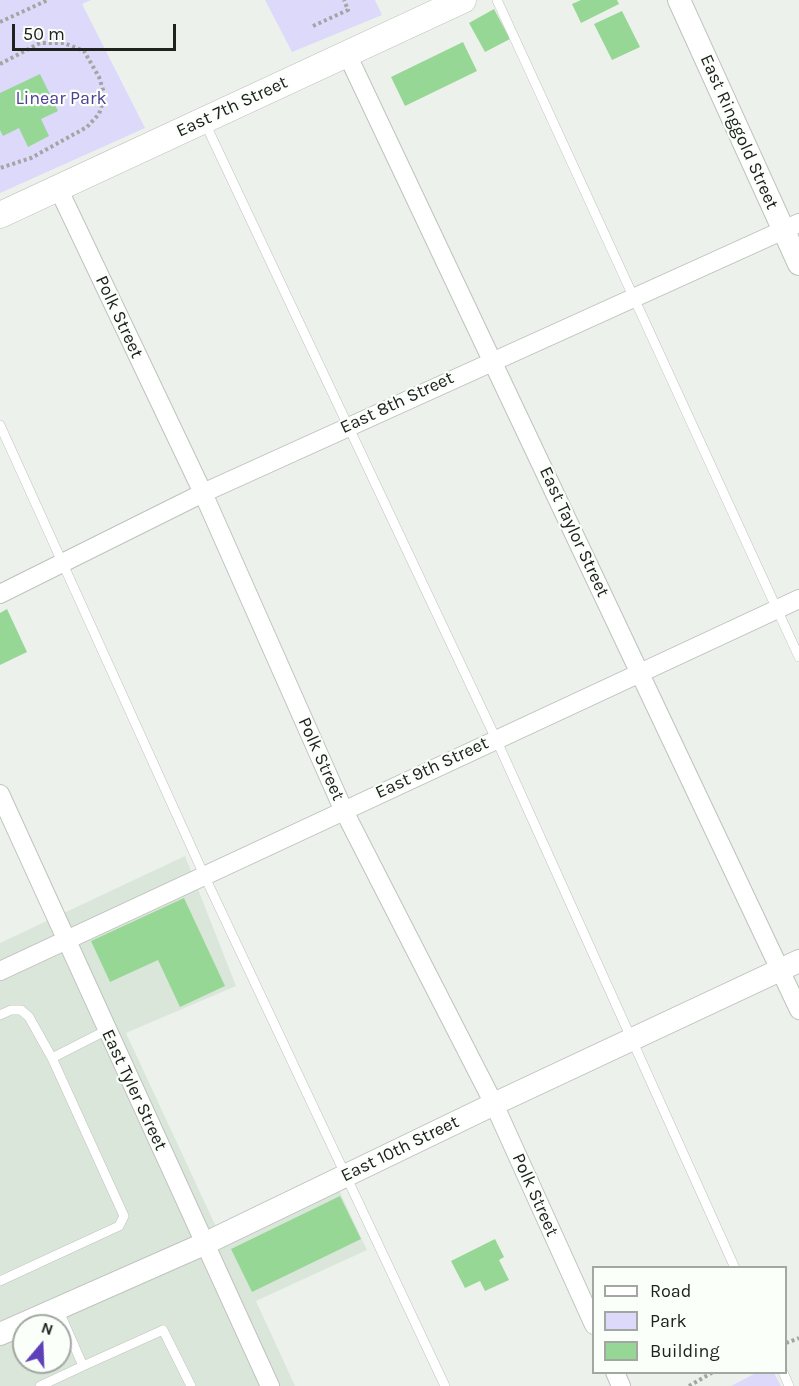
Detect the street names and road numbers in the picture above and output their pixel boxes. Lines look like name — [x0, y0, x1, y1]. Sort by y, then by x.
street label: East Ringgold Street — [695, 51, 783, 213]
street label: East 7th Street — [173, 72, 291, 142]
street label: Polk Street — [90, 272, 148, 362]
street label: East 8th Street — [337, 367, 457, 439]
street label: East Taylor Street — [534, 463, 614, 601]
street label: Polk Street — [293, 714, 349, 804]
street label: East 9th Street — [372, 732, 492, 804]
street label: East Tyler Street — [97, 1026, 171, 1154]
street label: East 10th Street — [338, 1111, 462, 1187]
street label: Polk Street — [507, 1150, 563, 1240]

